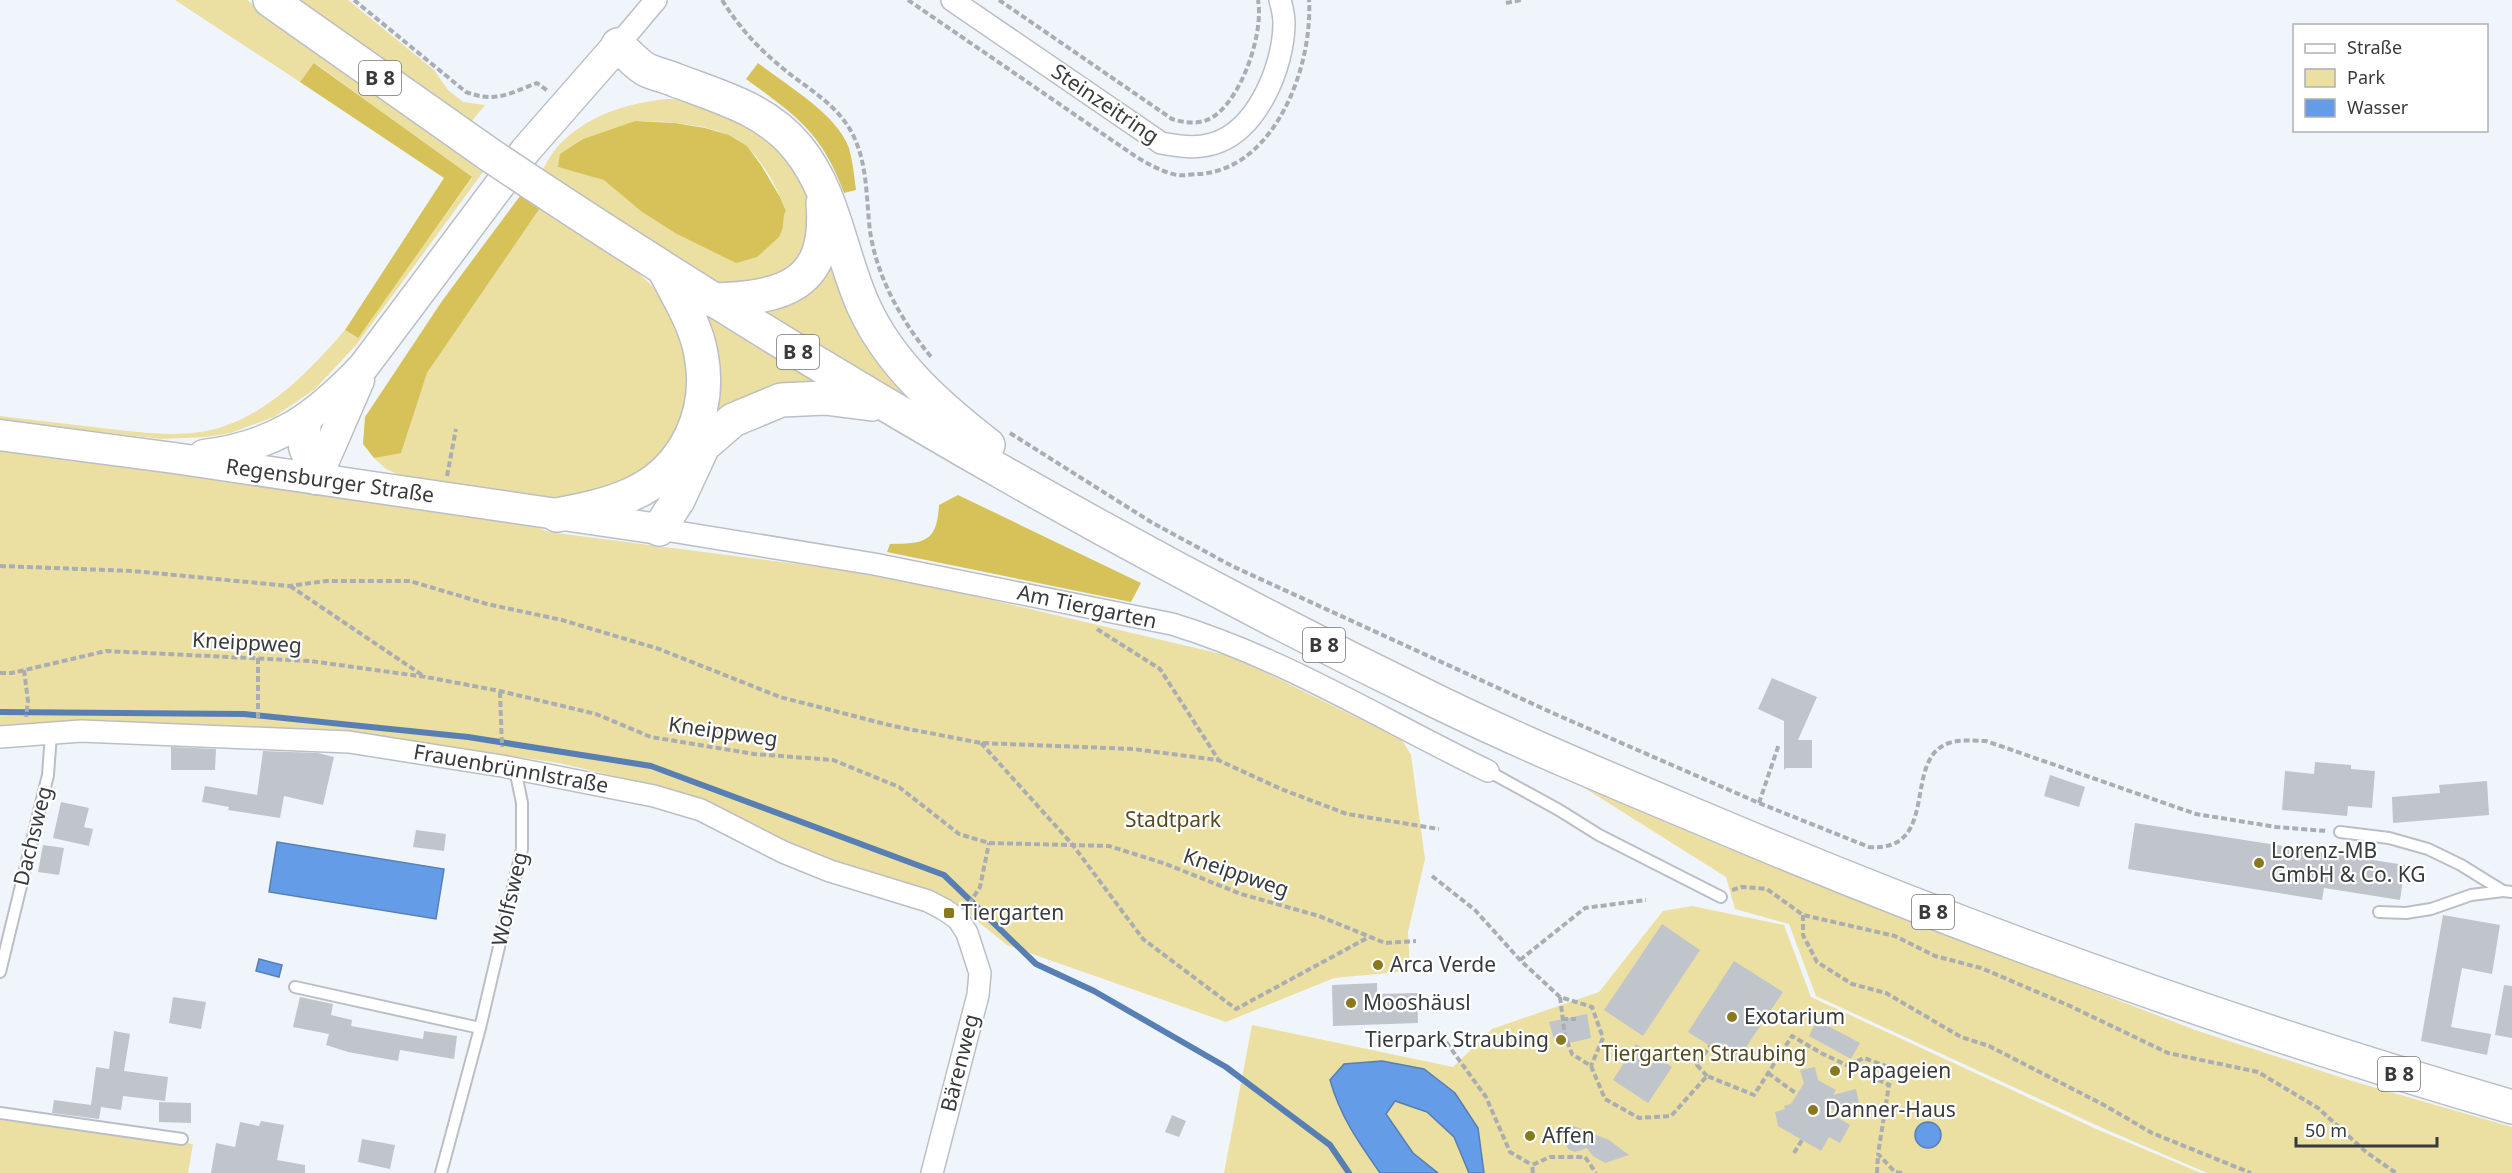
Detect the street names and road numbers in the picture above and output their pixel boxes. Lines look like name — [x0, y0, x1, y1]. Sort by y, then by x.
street label: Steinzeitring — [1046, 57, 1165, 149]
road number: B 8 — [359, 61, 401, 95]
road number: B 8 — [777, 335, 819, 369]
street label: Regensburger Straße — [224, 452, 436, 509]
street label: Am Tiergarten — [1015, 578, 1159, 634]
street label: Kneippweg — [191, 625, 303, 659]
road number: B 8 — [1303, 628, 1345, 662]
street label: Kneippweg — [667, 709, 780, 753]
street label: Frauenbrünnlstraße — [412, 737, 611, 799]
street label: Dachsweg — [6, 783, 58, 888]
street label: Kneippweg — [1180, 841, 1293, 903]
street label: Wolfsweg — [485, 849, 533, 949]
road number: B 8 — [1912, 895, 1954, 929]
street label: Bärenweg — [933, 1011, 985, 1115]
road number: B 8 — [2378, 1057, 2420, 1091]

